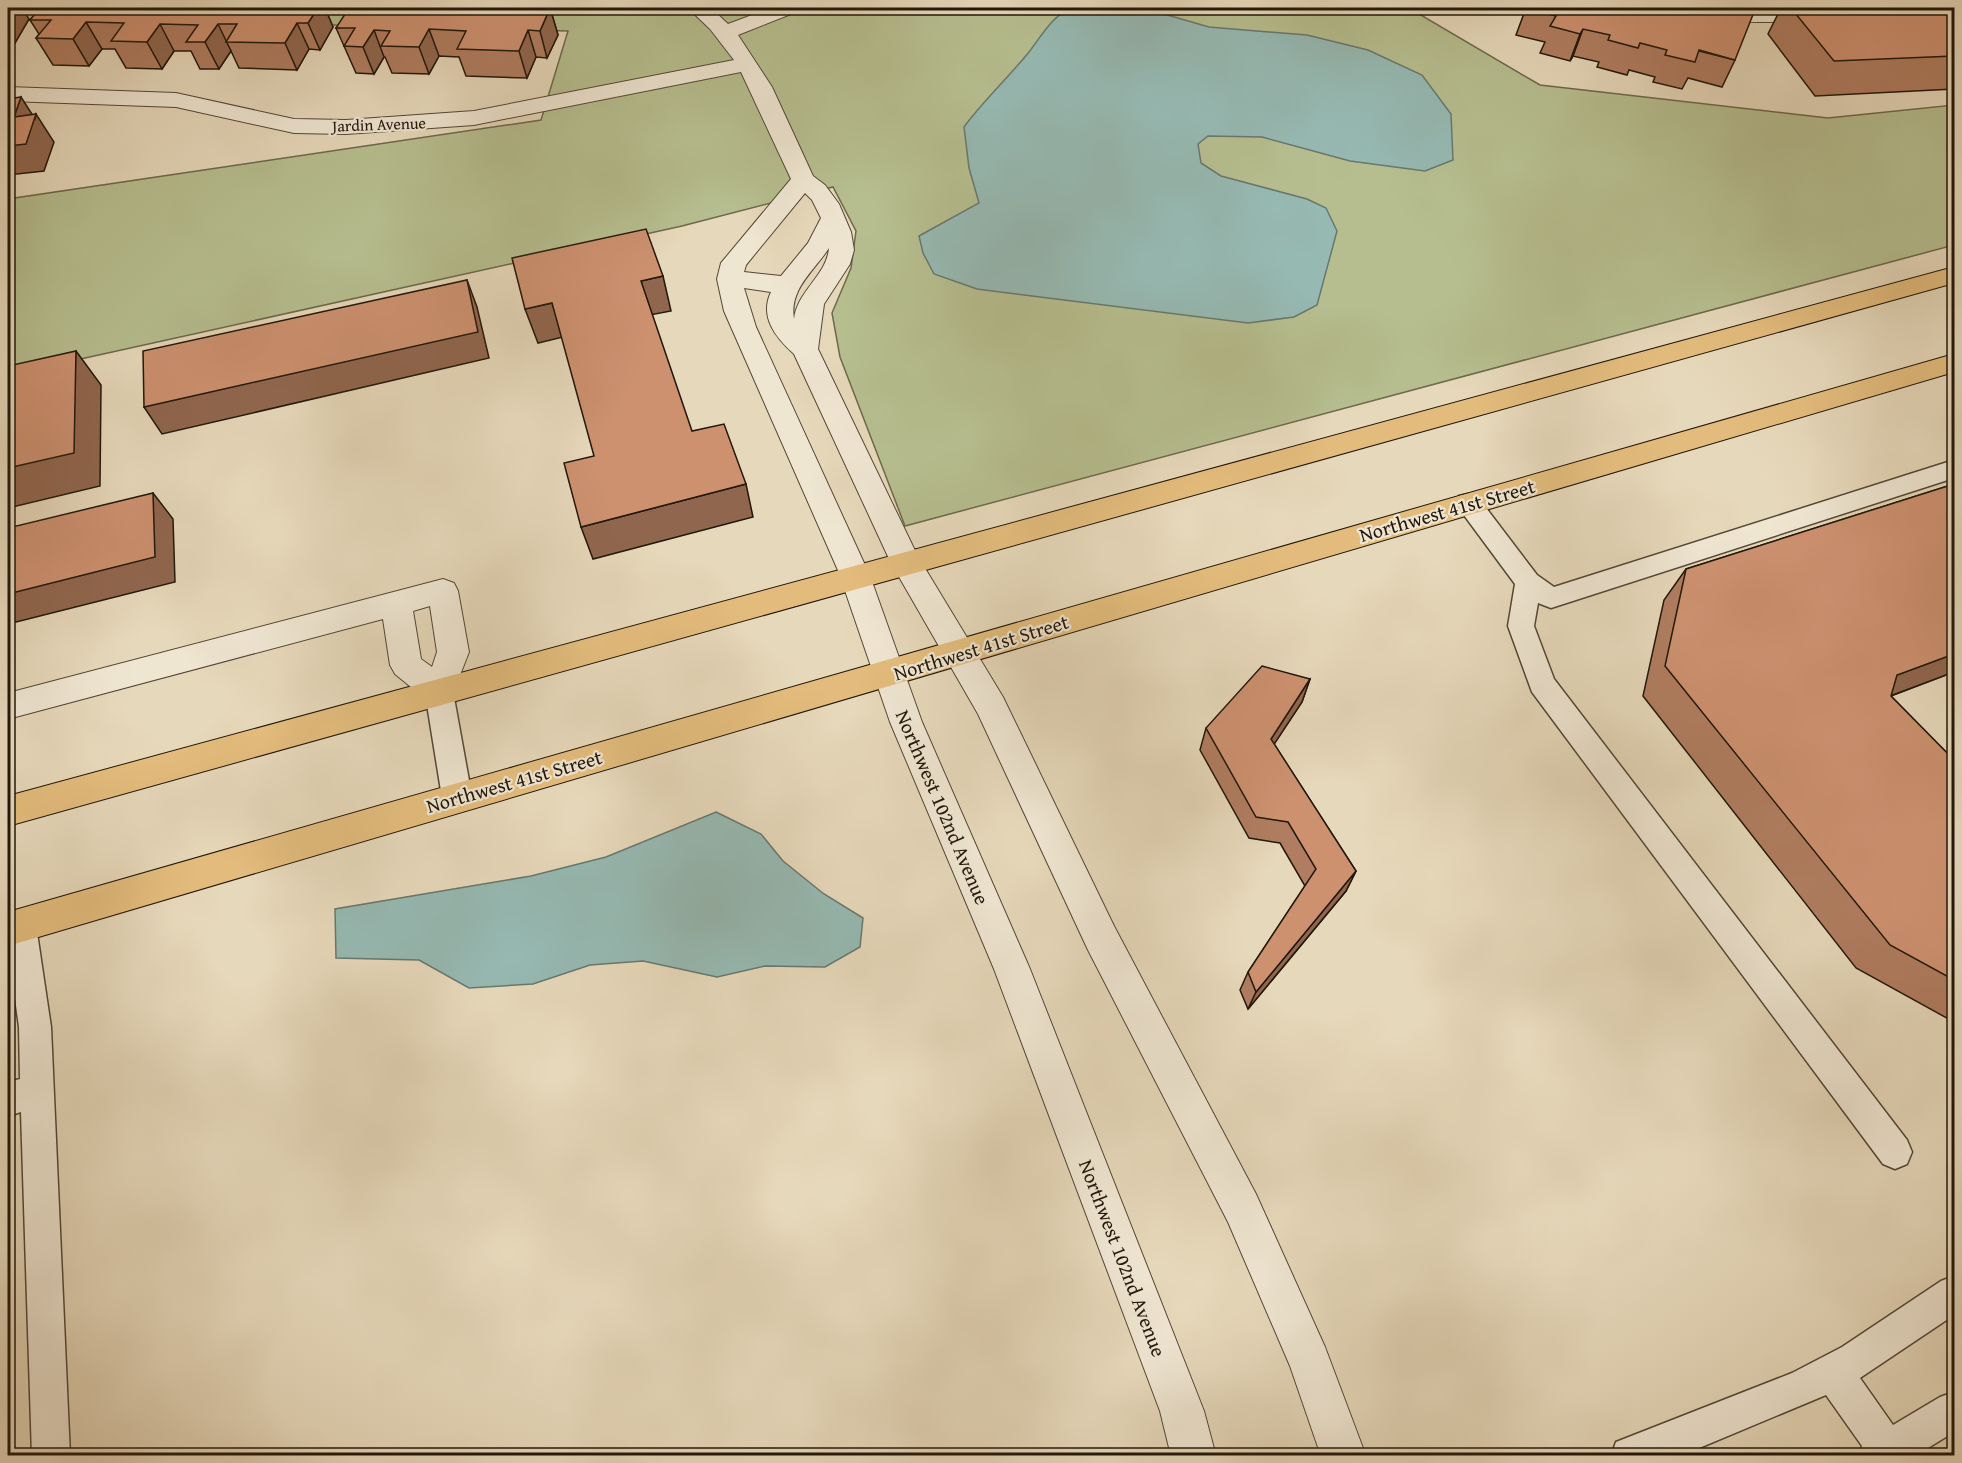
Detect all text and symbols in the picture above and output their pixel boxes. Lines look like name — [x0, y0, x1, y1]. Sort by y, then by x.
street label: Jardin Avenue — [330, 110, 426, 138]
street label: Northwest 41st Street — [1356, 471, 1538, 549]
street label: Northwest 41st Street — [890, 607, 1072, 687]
street label: Northwest 102nd Avenue — [889, 705, 997, 909]
street label: Northwest 41st Street — [423, 742, 605, 820]
street label: Northwest 102nd Avenue — [1072, 1155, 1174, 1361]

